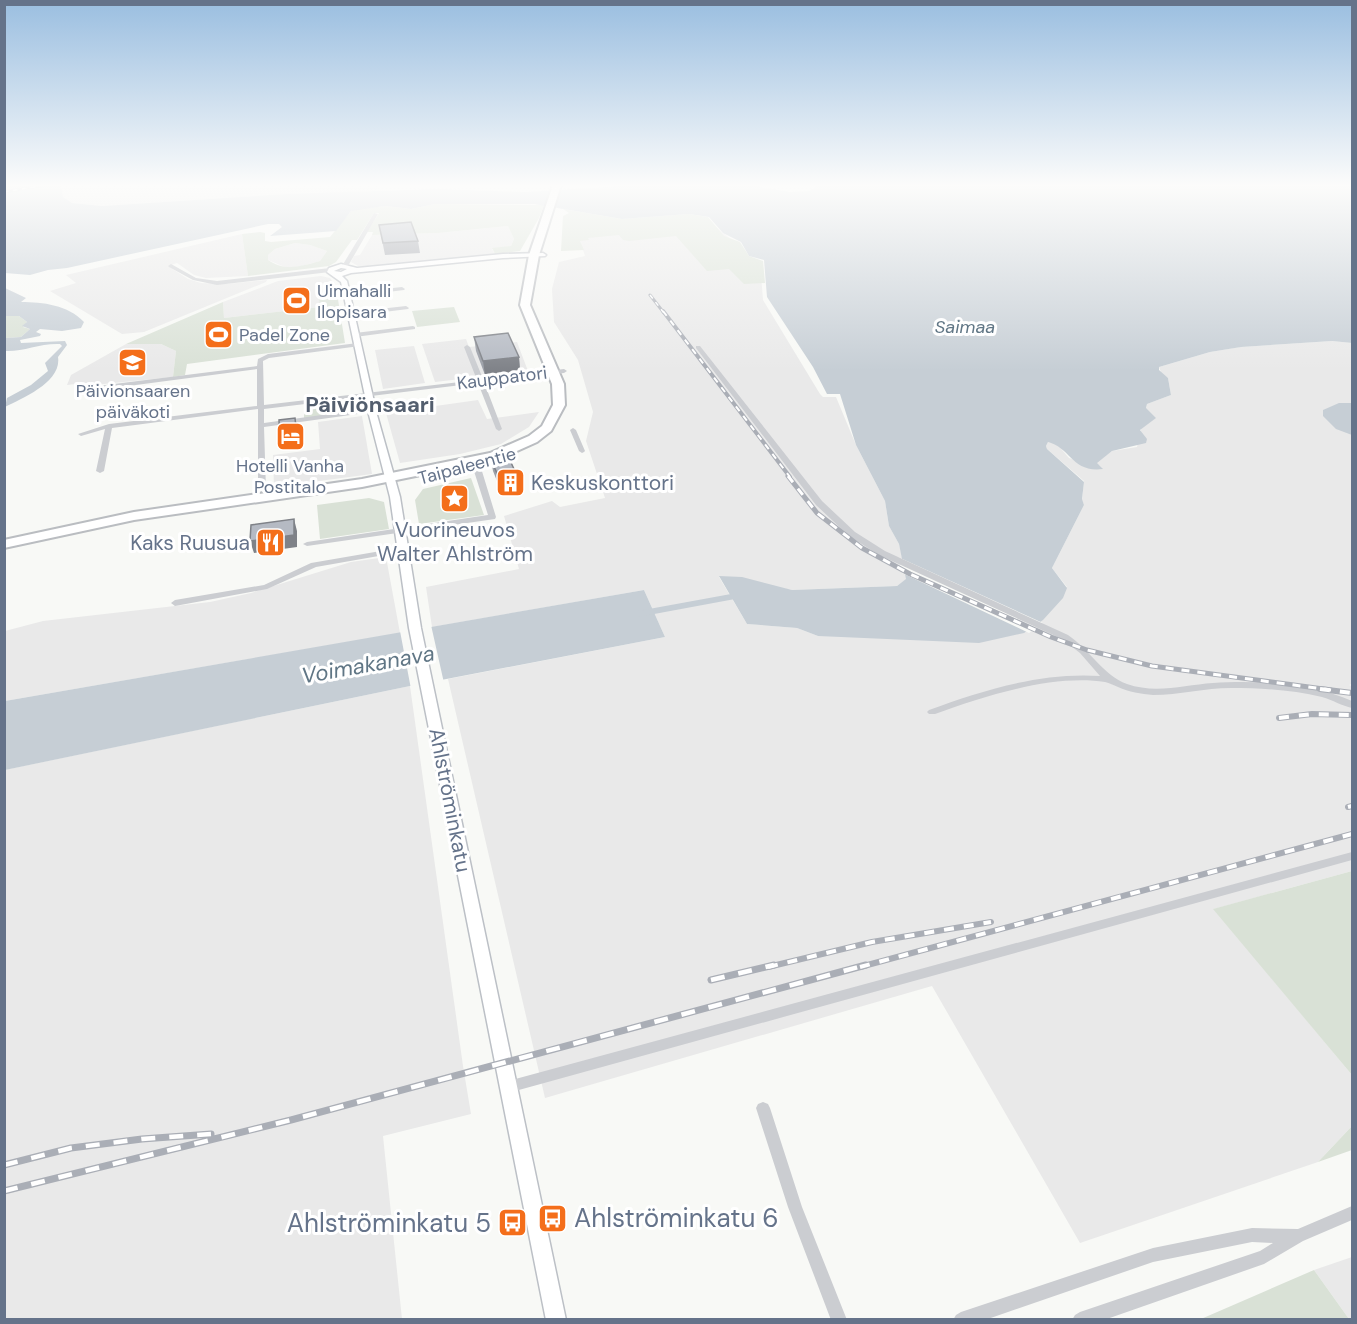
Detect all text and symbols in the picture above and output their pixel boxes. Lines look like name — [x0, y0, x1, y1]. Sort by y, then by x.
place label: Uimahalli Ilopisara — [317, 279, 391, 324]
sports icon: Uimahalli Ilopisara — [280, 285, 312, 317]
water label: Saimaa — [935, 315, 995, 339]
sports icon: Padel Zone — [202, 319, 234, 351]
place label: Padel Zone — [239, 323, 330, 347]
school or university icon: Päivionsaaren päiväkoti — [117, 346, 149, 378]
street label: Kauppatori — [455, 361, 549, 395]
place label: Päivionsaaren päiväkoti — [76, 379, 190, 424]
district label: Päiviönsaari — [305, 390, 435, 419]
hotel icon: Hotelli Vanha Postitalo — [274, 421, 306, 453]
street label: Taipaleentie — [415, 441, 519, 491]
place label: Hotelli Vanha Postitalo — [236, 454, 344, 499]
building icon: Keskuskonttori — [494, 467, 526, 499]
place label: Keskuskonttori — [531, 469, 674, 497]
place icon: Vuorineuvos Walter Ahlström — [439, 483, 471, 515]
place label: Vuorineuvos Walter Ahlström — [377, 516, 533, 568]
restaurant icon: Kaks Ruusua — [255, 527, 287, 559]
place label: Kaks Ruusua — [130, 529, 250, 557]
water label: Voimakanava — [299, 639, 437, 690]
street label: Ahlströminkatu — [422, 725, 478, 875]
place label: Ahlströminkatu 6 — [574, 1201, 779, 1235]
bus stop icon: Ahlströminkatu 6 — [537, 1202, 569, 1234]
place label: Ahlströminkatu 5 — [287, 1206, 491, 1240]
bus stop icon: Ahlströminkatu 5 — [496, 1207, 528, 1239]

